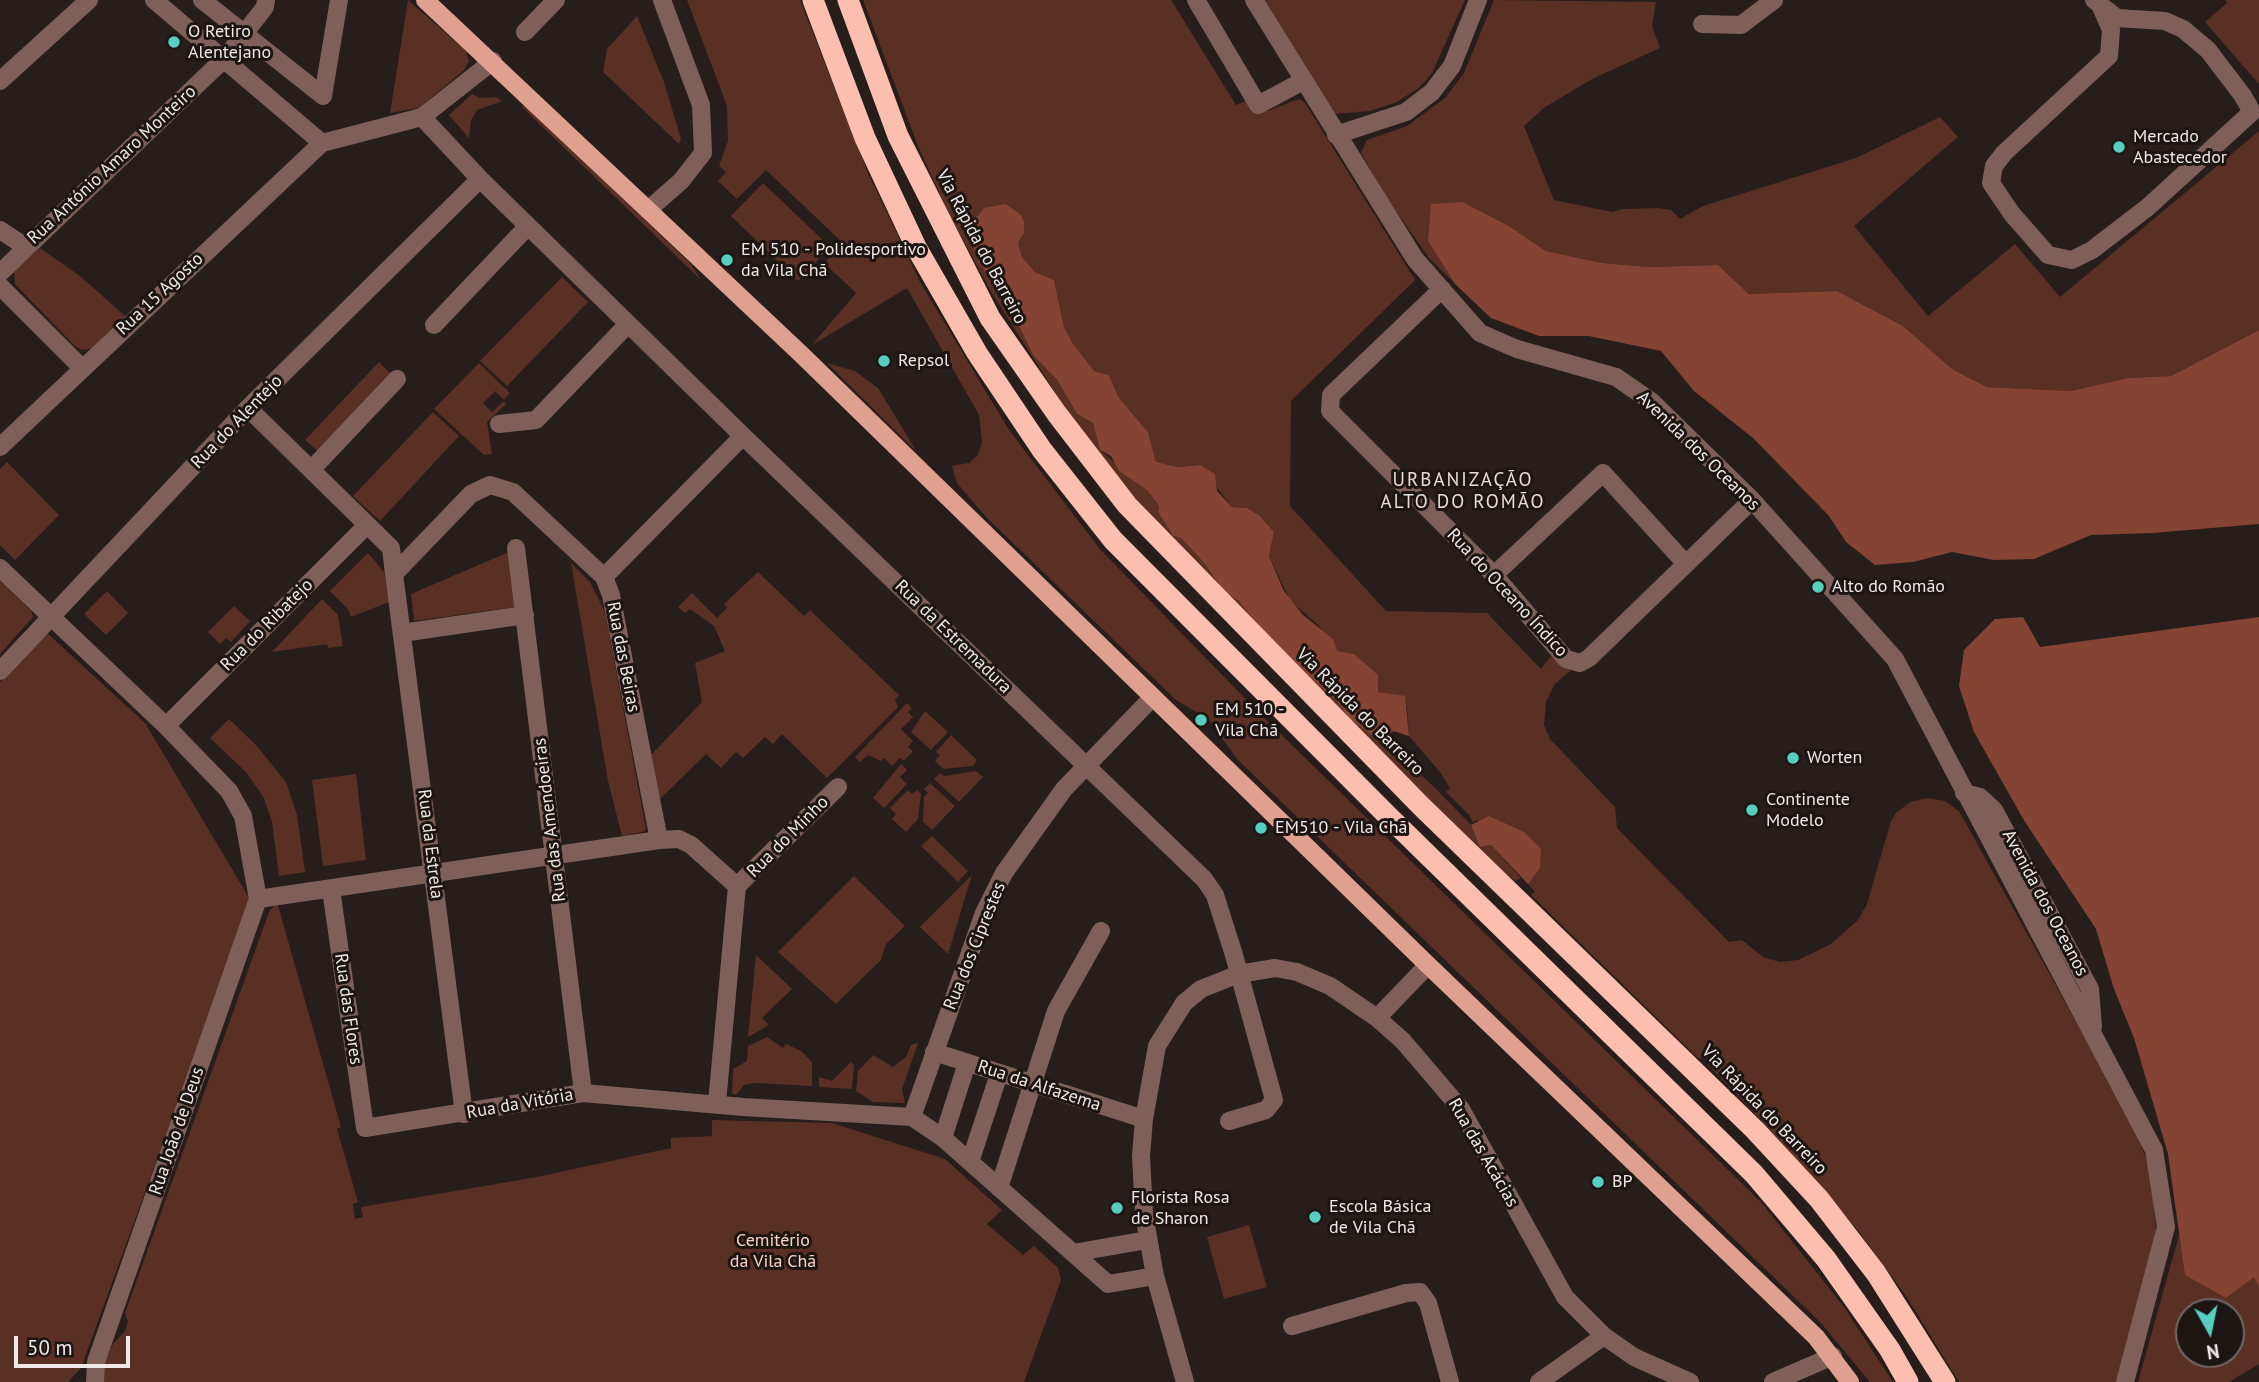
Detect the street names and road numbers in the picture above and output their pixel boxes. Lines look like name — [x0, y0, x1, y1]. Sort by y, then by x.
street label: Rua António Amaro Monteiro — [23, 81, 201, 249]
street label: Via Rápida do Barreiro — [931, 166, 1031, 328]
street label: Rua 15 Agosto — [112, 248, 208, 340]
street label: Rua do Alentejo — [187, 370, 287, 474]
street label: Avenida dos Oceanos — [1632, 387, 1764, 515]
street label: Rua do Oceano Índico — [1442, 524, 1572, 662]
street label: Rua do Ribatejo — [216, 574, 318, 676]
street label: Rua da Estremadura — [890, 576, 1016, 698]
street label: Rua das Beiras — [602, 600, 644, 714]
street label: Via Rápida do Barreiro — [1292, 644, 1428, 780]
street label: Rua das Amendoeiras — [529, 737, 571, 903]
street label: Rua da Estrela — [413, 788, 447, 900]
street label: Rua do Minho — [743, 792, 833, 882]
street label: Avenida dos Oceanos — [1997, 826, 2093, 980]
street label: Rua dos Ciprestes — [940, 879, 1010, 1013]
street label: Rua das Flores — [330, 952, 366, 1066]
street label: Via Rápida do Barreiro — [1697, 1041, 1831, 1179]
street label: Rua da Alfazema — [975, 1056, 1103, 1116]
street label: Rua João de Deus — [145, 1064, 209, 1198]
street label: Rua da Vitória — [465, 1084, 575, 1124]
street label: Rua das Acácias — [1443, 1095, 1523, 1211]

